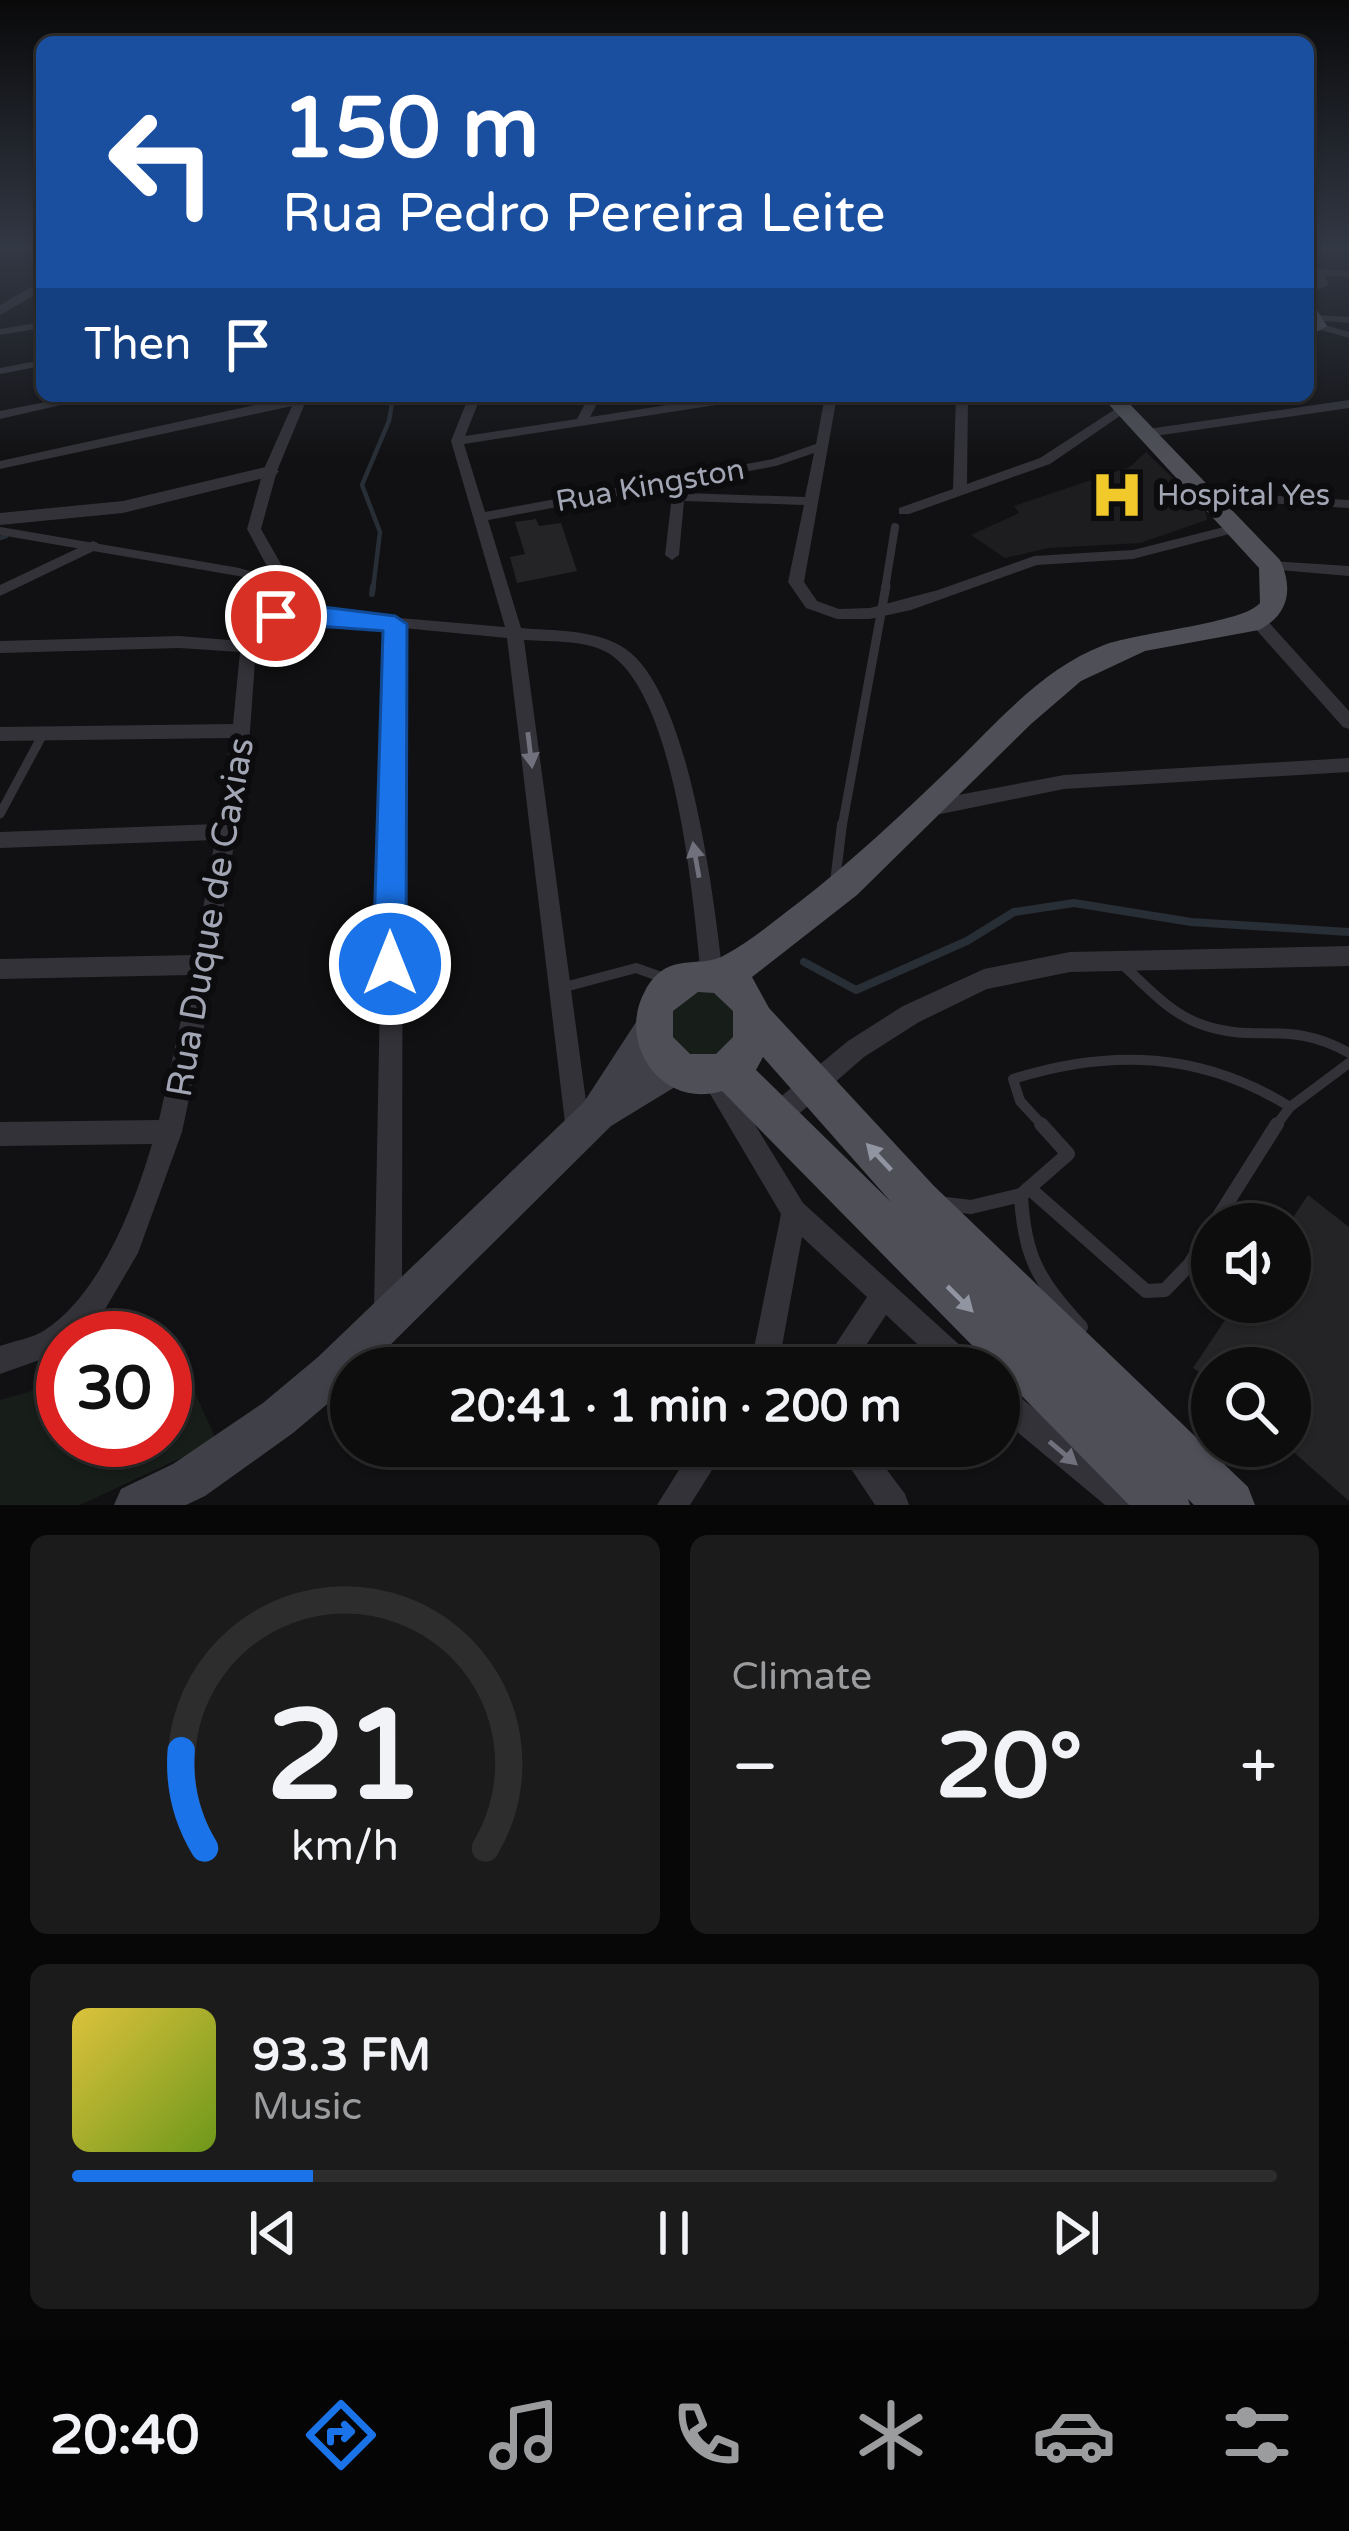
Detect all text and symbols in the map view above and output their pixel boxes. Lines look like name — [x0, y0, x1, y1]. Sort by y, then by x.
text: 150 m — [282, 79, 539, 180]
icon: left — [84, 84, 240, 240]
text: Rua Pedro Pereira Leite — [282, 181, 886, 246]
icon: arrive — [215, 312, 281, 378]
text: Then — [84, 318, 191, 372]
street label: Rua Kingston — [553, 451, 747, 520]
hospital icon: Hospital Yes — [1088, 466, 1146, 524]
place label: Hospital Yes — [1157, 477, 1330, 514]
pin — [225, 565, 327, 667]
icon: arrive — [243, 583, 309, 649]
one-way arrow — [521, 731, 540, 769]
street label: Rua Duque de Caxias — [158, 734, 263, 1100]
one-way arrow — [686, 841, 705, 878]
position arrow — [327, 901, 453, 1027]
one-way arrow — [865, 1142, 893, 1171]
map controls — [1191, 1203, 1311, 1467]
button: sound — [1191, 1203, 1311, 1323]
one-way arrow — [946, 1284, 974, 1313]
speed limit sign: 30 — [36, 1311, 192, 1467]
button: search — [1191, 1347, 1311, 1467]
text: 20:41 · 1 min · 200 m — [449, 1380, 901, 1434]
one-way arrow — [1047, 1440, 1078, 1465]
text: Climate — [732, 1653, 872, 1700]
text: 21 — [266, 1682, 423, 1833]
text: 20° — [936, 1713, 1083, 1822]
text: − — [732, 1727, 779, 1807]
text: + — [1240, 1727, 1277, 1807]
text: km/h — [291, 1820, 399, 1871]
text: 93.3 FM — [252, 2029, 431, 2083]
text: Music — [252, 2083, 362, 2130]
icon: previous — [240, 2200, 306, 2266]
icon: pause — [641, 2200, 707, 2266]
icon: next — [1043, 2200, 1109, 2266]
icon: directions — [299, 2393, 383, 2477]
icon: music — [482, 2393, 566, 2477]
icon: phone — [665, 2393, 749, 2477]
icon: climate — [849, 2393, 933, 2477]
icon: car — [1032, 2393, 1116, 2477]
icon: filters — [1215, 2393, 1299, 2477]
text: 20:40 — [50, 2403, 199, 2468]

